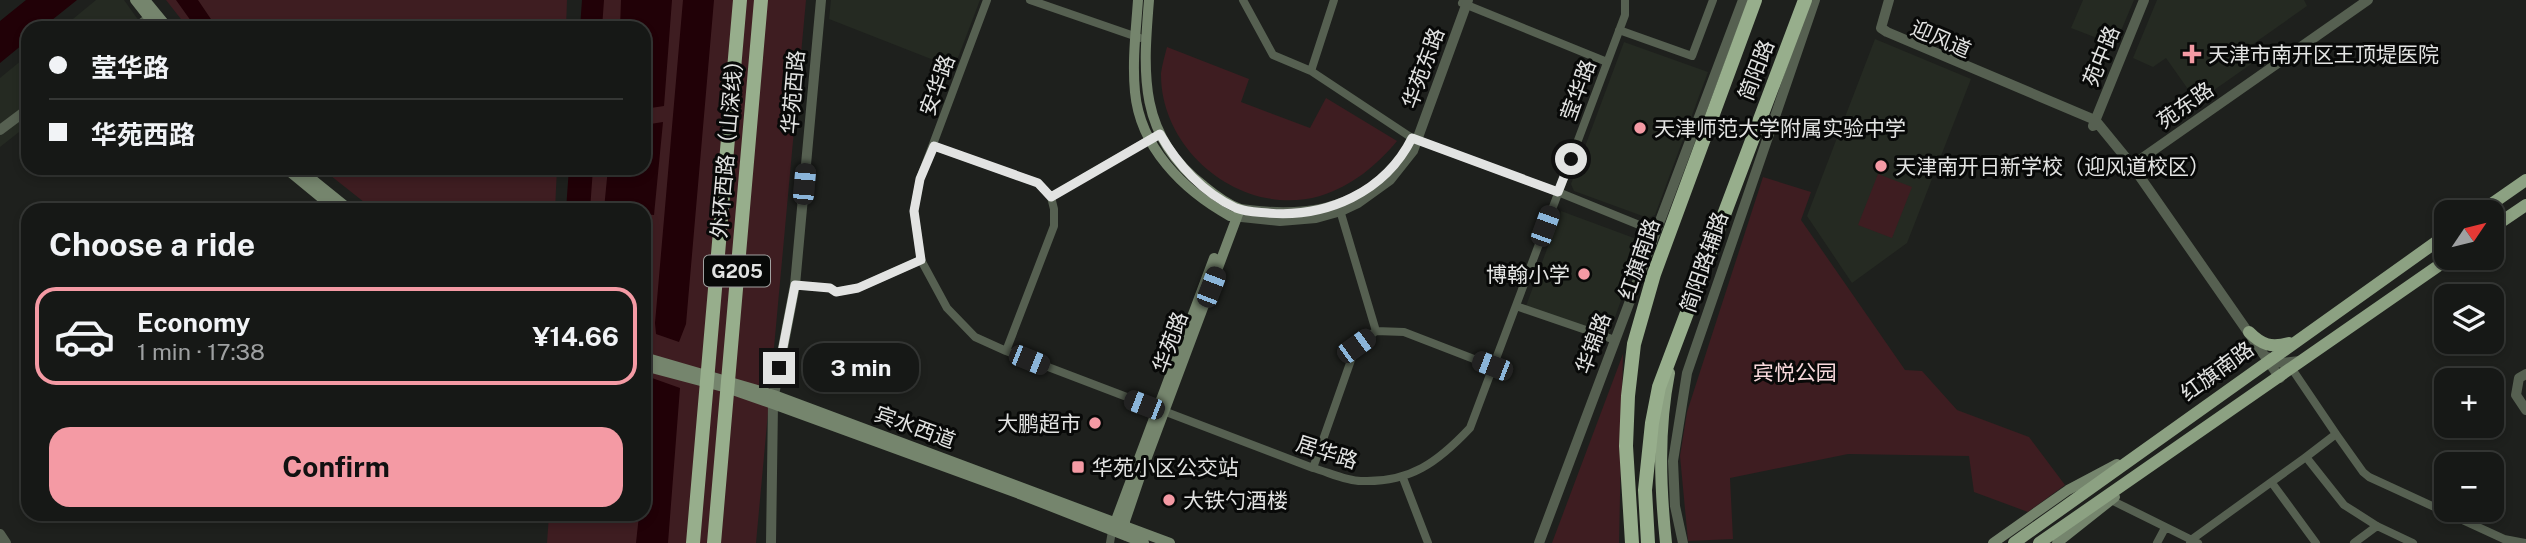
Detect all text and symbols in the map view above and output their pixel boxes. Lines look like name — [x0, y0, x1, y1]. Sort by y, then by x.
street label: 迎风道 — [1907, 15, 1975, 63]
street label: 苑中路 — [2078, 22, 2124, 90]
street label: 华苑东路 — [1397, 24, 1449, 112]
street label: 简阳路 — [1733, 36, 1779, 104]
place label: 天津市南开区王顶堤医院 — [2208, 42, 2439, 67]
marker: 天津市南开区王顶堤医院 — [2182, 44, 2202, 64]
street label: 外环西路（山深线） — [706, 49, 748, 239]
street label: 华苑西路 — [777, 49, 809, 135]
street label: 安华路 — [914, 51, 960, 119]
text: 莹华路 — [91, 52, 169, 83]
street label: 莹华路 — [1555, 56, 1601, 124]
street label: 苑东路 — [2152, 77, 2218, 133]
place label: 天津师范大学附属实验中学 — [1654, 116, 1906, 141]
text: 华苑西路 — [91, 119, 195, 150]
marker: 天津师范大学附属实验中学 — [1632, 120, 1648, 136]
route start — [1555, 143, 1587, 175]
place label: 天津南开日新学校（迎风道校区） — [1895, 154, 2210, 179]
marker: 天津南开日新学校（迎风道校区） — [1873, 158, 1889, 174]
car — [792, 162, 817, 206]
north arrow — [2434, 200, 2504, 270]
map controls — [2434, 200, 2504, 522]
car — [1528, 203, 1563, 249]
street label: 简阳路辅路 — [1675, 208, 1733, 316]
street label: 红旗南路 — [1614, 215, 1664, 303]
text: Choose a ride — [49, 226, 255, 263]
road number: G205 — [704, 256, 770, 286]
place label: 博翰小学 — [1486, 262, 1570, 287]
car — [1194, 264, 1229, 310]
marker: 博翰小学 — [1576, 266, 1592, 282]
button: layers — [2434, 284, 2504, 354]
icon: car — [53, 305, 116, 368]
text: Economy — [137, 307, 250, 338]
street label: 华苑路 — [1147, 308, 1193, 376]
street label: 华锦路 — [1570, 309, 1616, 377]
text: ¥14.66 — [532, 321, 619, 352]
car — [1333, 325, 1380, 367]
street label: 红旗南路 — [2176, 336, 2258, 406]
text: 1 min · 17:38 — [137, 338, 265, 365]
car — [1006, 342, 1053, 378]
callout: 3 min — [804, 344, 919, 392]
car — [1469, 349, 1516, 383]
route end — [763, 352, 795, 384]
text: 3 min — [831, 354, 891, 381]
park label: 宾悦公园 — [1753, 360, 1837, 385]
button: + — [2434, 368, 2504, 438]
car — [1121, 388, 1168, 422]
street label: 宾水西道 — [871, 401, 959, 453]
place label: 大鹏超市 — [997, 411, 1081, 436]
marker: 大鹏超市 — [1087, 415, 1103, 431]
button: Confirm — [49, 427, 623, 507]
street label: 居华路 — [1293, 430, 1361, 474]
button: − — [2434, 452, 2504, 522]
place label: 华苑小区公交站 — [1092, 455, 1239, 480]
marker: 华苑小区公交站 — [1070, 459, 1086, 475]
place label: 大铁勺酒楼 — [1183, 488, 1288, 513]
marker: 大铁勺酒楼 — [1161, 492, 1177, 508]

